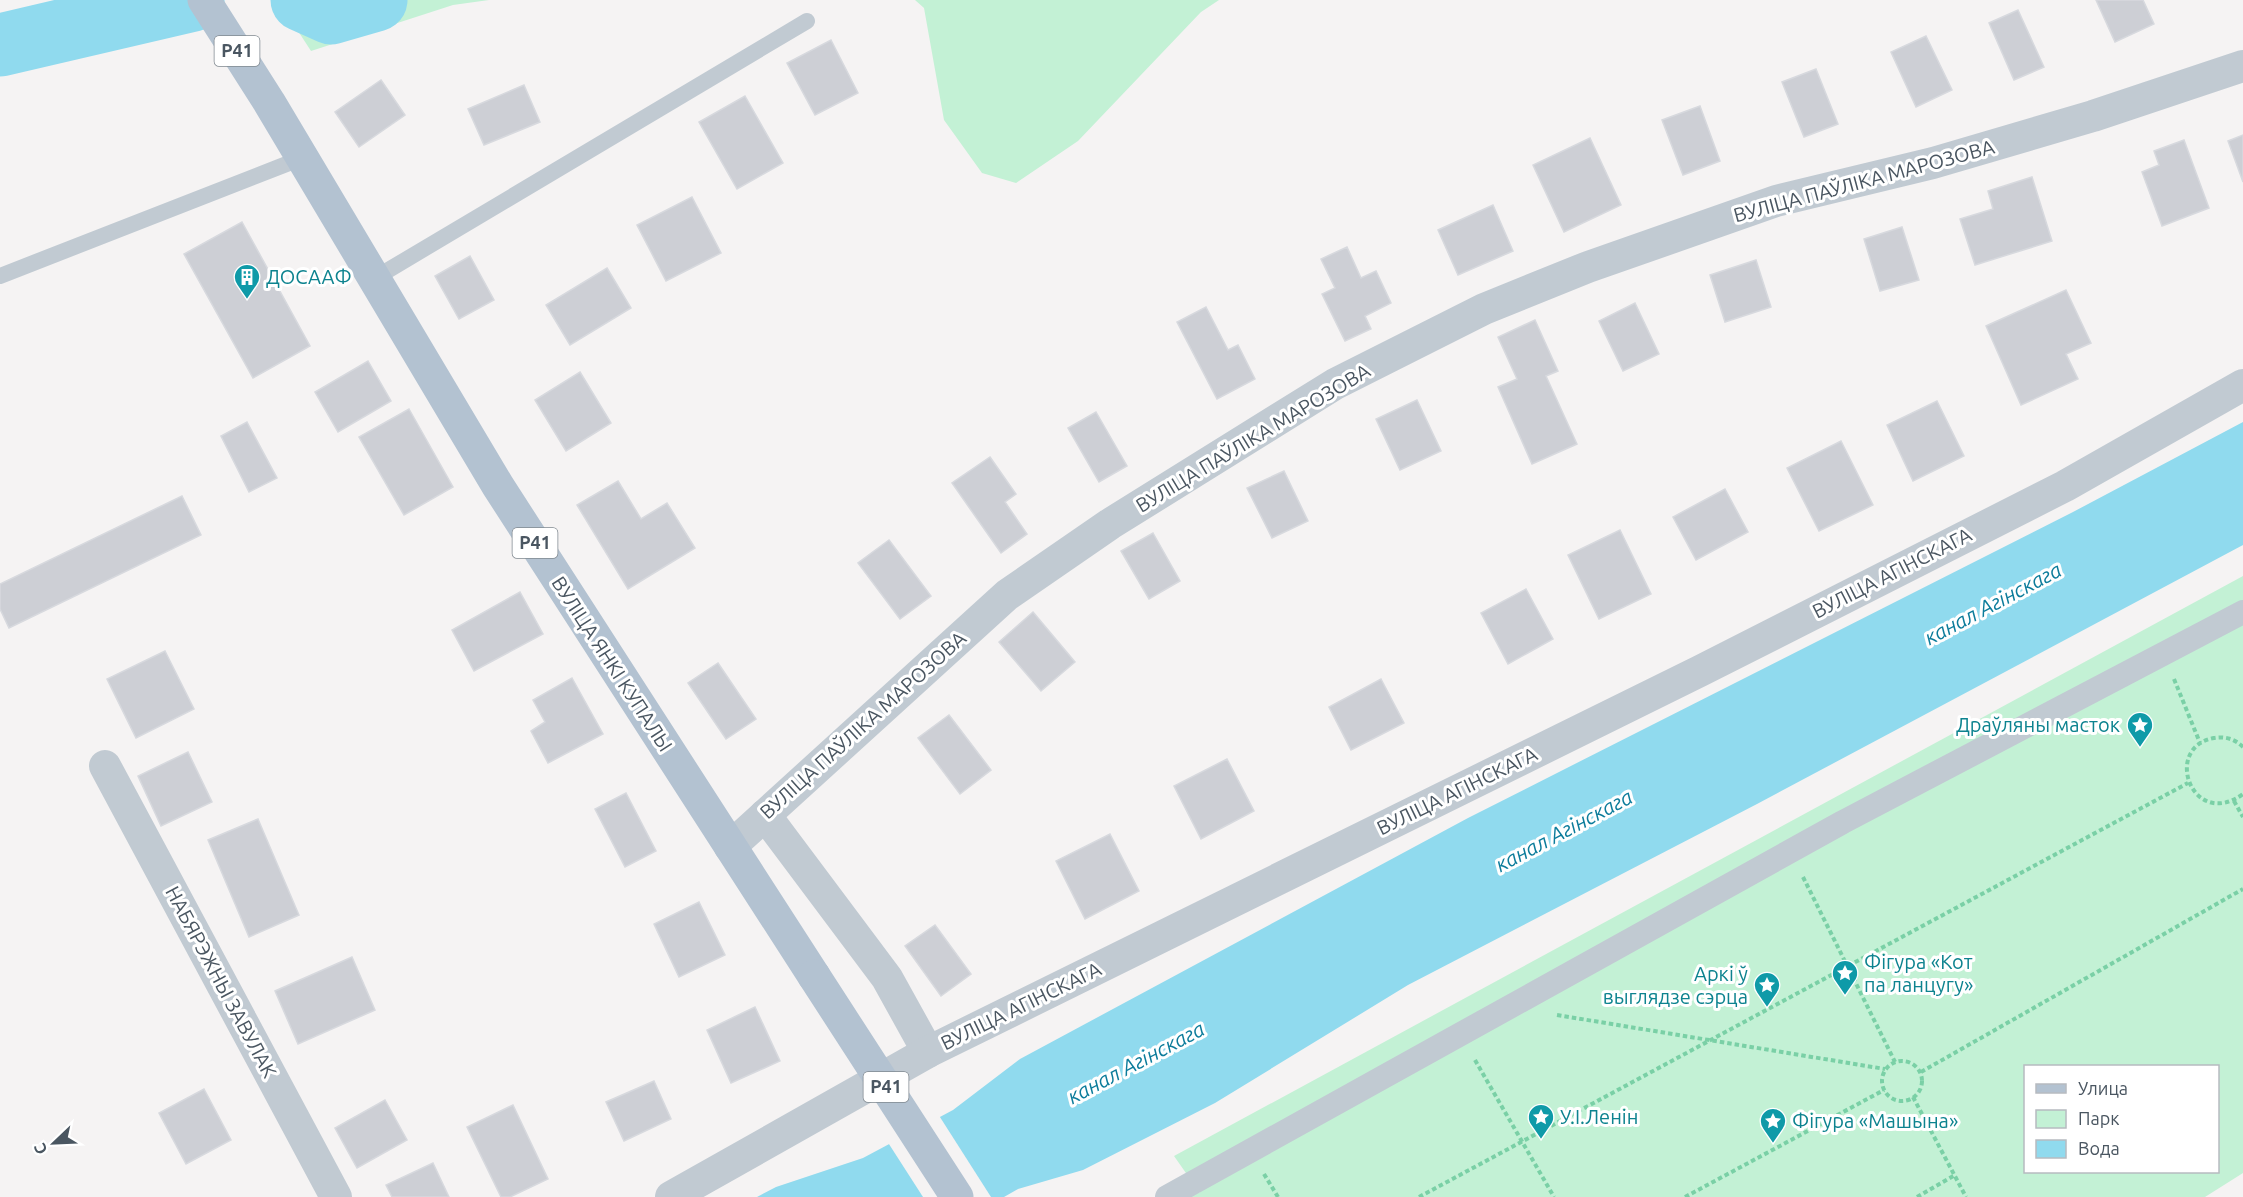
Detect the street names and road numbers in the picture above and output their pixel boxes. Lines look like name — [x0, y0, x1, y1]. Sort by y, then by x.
road number: Р41 — [214, 36, 260, 66]
street label: ВУЛІЦА ПАЎЛІКА МАРОЗОВА — [1731, 135, 1997, 226]
street label: ВУЛІЦА ПАЎЛІКА МАРОЗОВА — [1131, 358, 1374, 517]
street label: ВУЛІЦА АГІНСКАГА — [1808, 522, 1975, 623]
road number: Р41 — [512, 528, 558, 558]
street label: ВУЛІЦА ЯНКІ КУПАЛЫ — [547, 572, 678, 755]
street label: ВУЛІЦА ПАЎЛІКА МАРОЗОВА — [755, 626, 970, 823]
street label: ВУЛІЦА АГІНСКАГА — [1373, 742, 1541, 839]
street label: НАБЯРЭЖНЫ ЗАВУЛАК — [161, 882, 282, 1081]
street label: ВУЛІЦА АГІНСКАГА — [937, 957, 1105, 1054]
road number: Р41 — [864, 1072, 908, 1102]

